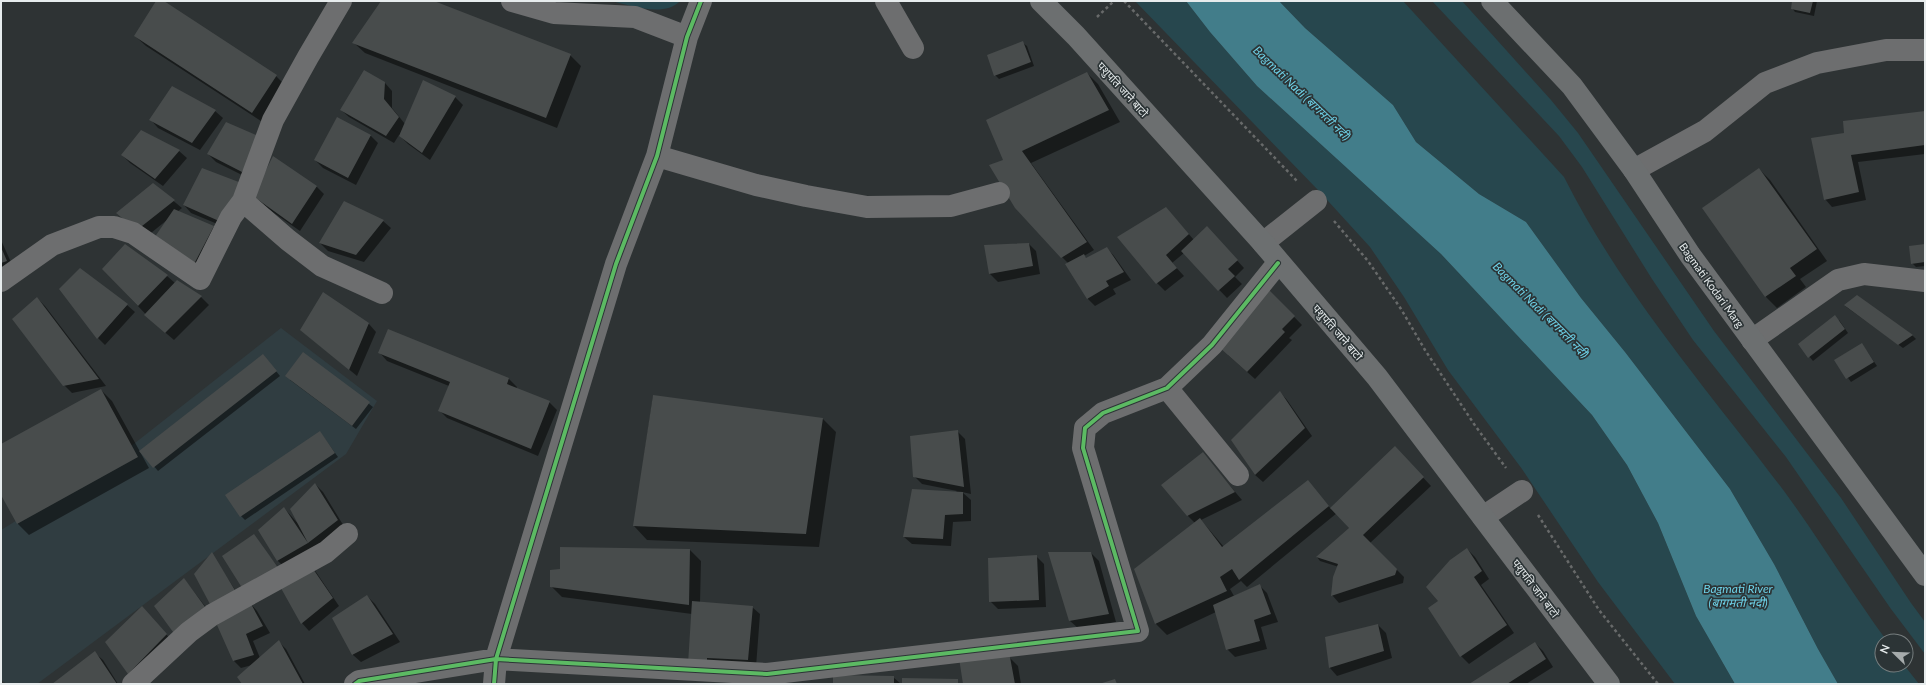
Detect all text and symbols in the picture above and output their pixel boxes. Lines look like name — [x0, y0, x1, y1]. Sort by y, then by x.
water label: Bagmati Nadi (बागमती नदी) — [1250, 43, 1354, 143]
street label: पशुपति जाने बाटो — [1094, 59, 1151, 120]
street label: Bagmati Kodari Marg — [1677, 240, 1747, 330]
water label: Bagmati Nadi (बागमती नदी) — [1490, 259, 1592, 361]
street label: पशुपति जाने बाटो — [1310, 302, 1366, 363]
street label: पशुपति जाने बाटो — [1509, 556, 1562, 620]
water label: Bagmati River (बागमती नदी) — [1703, 581, 1774, 610]
north arrow — [1874, 633, 1914, 673]
text: N — [1877, 642, 1892, 655]

